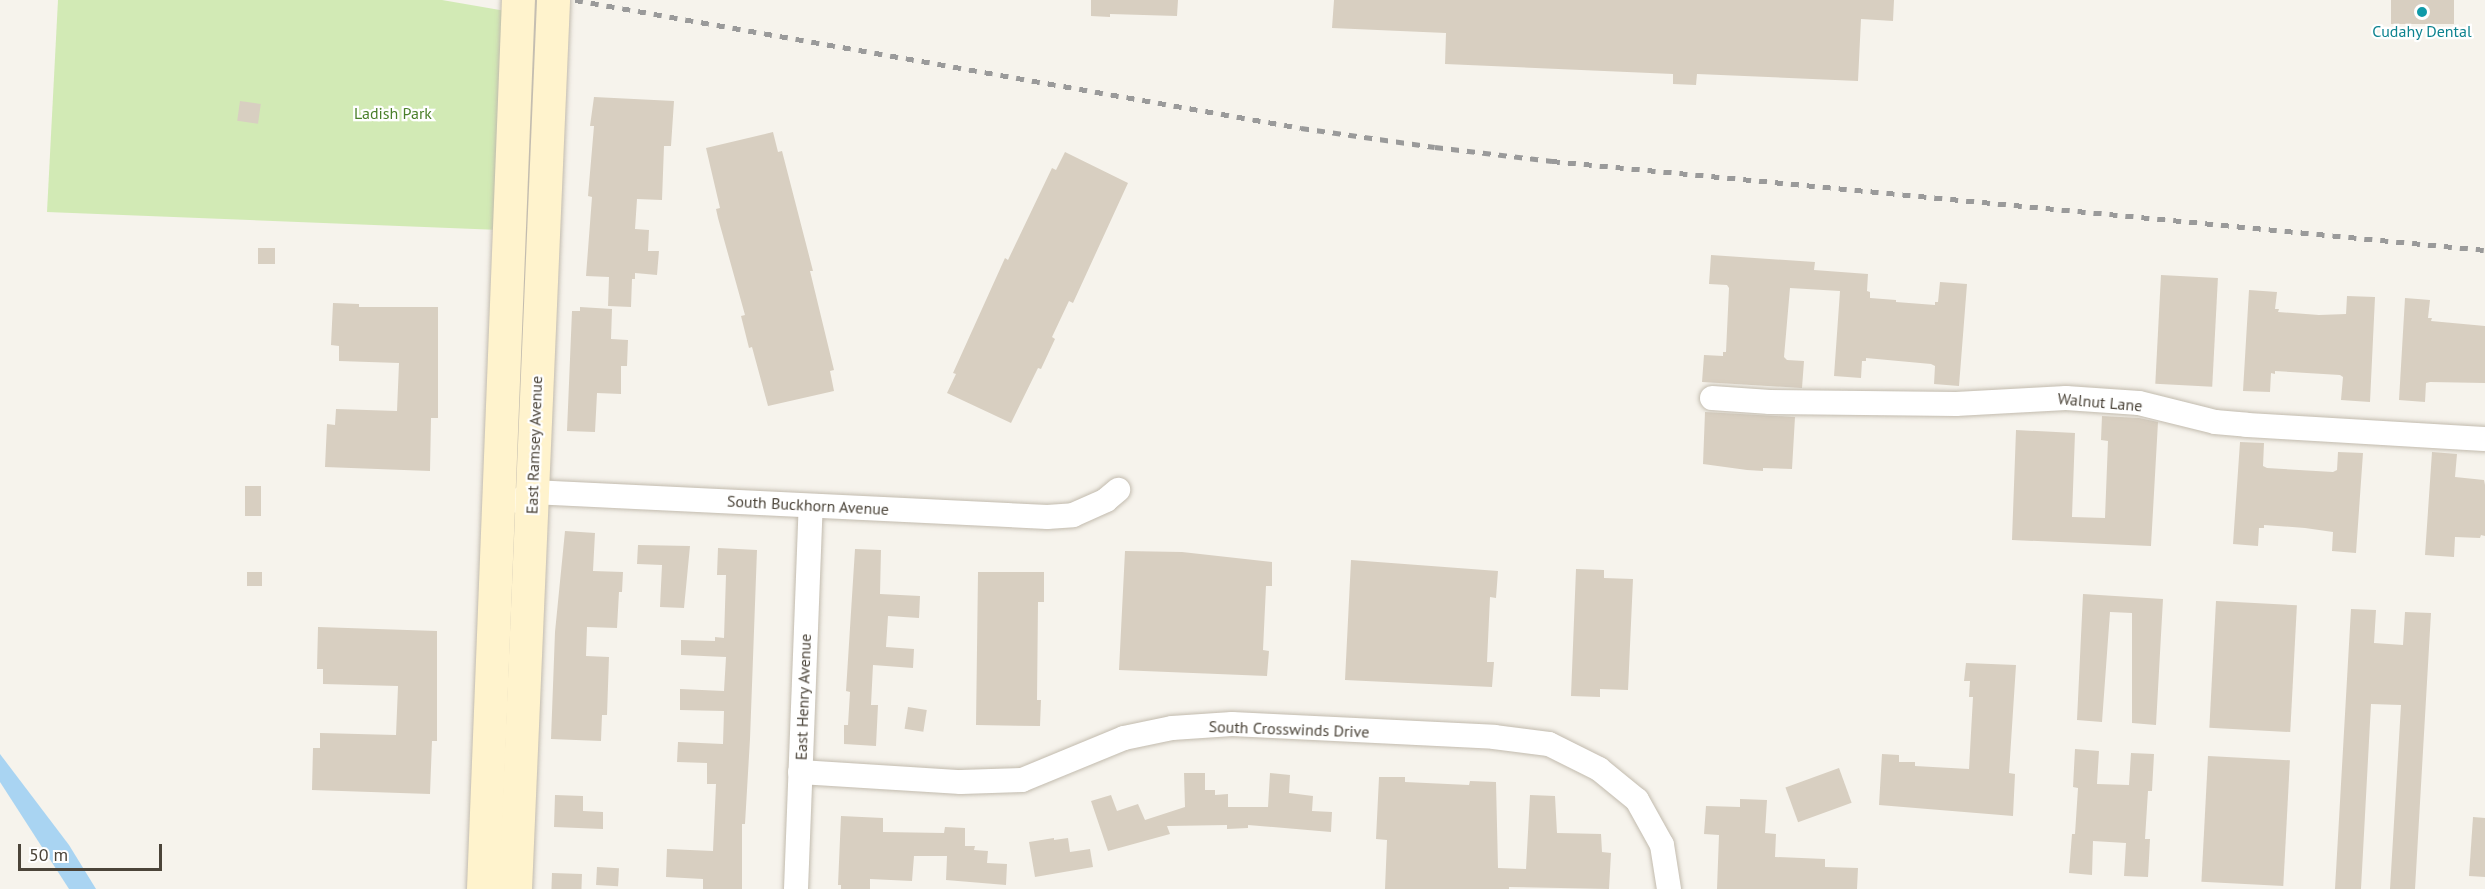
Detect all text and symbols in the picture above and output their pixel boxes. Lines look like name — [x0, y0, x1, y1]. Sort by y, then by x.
marker: Cudahy Dental — [2415, 5, 2429, 19]
place label: Cudahy Dental — [2372, 21, 2472, 41]
park label: Ladish Park — [354, 103, 432, 123]
street label: East Ramsey Avenue — [522, 375, 546, 515]
street label: Walnut Lane — [2057, 389, 2143, 415]
street label: South Buckhorn Avenue — [726, 491, 890, 519]
street label: East Henry Avenue — [791, 633, 815, 761]
street label: South Crosswinds Drive — [1208, 717, 1370, 741]
scale bar — [21, 832, 165, 870]
text: 50 m — [29, 843, 68, 866]

